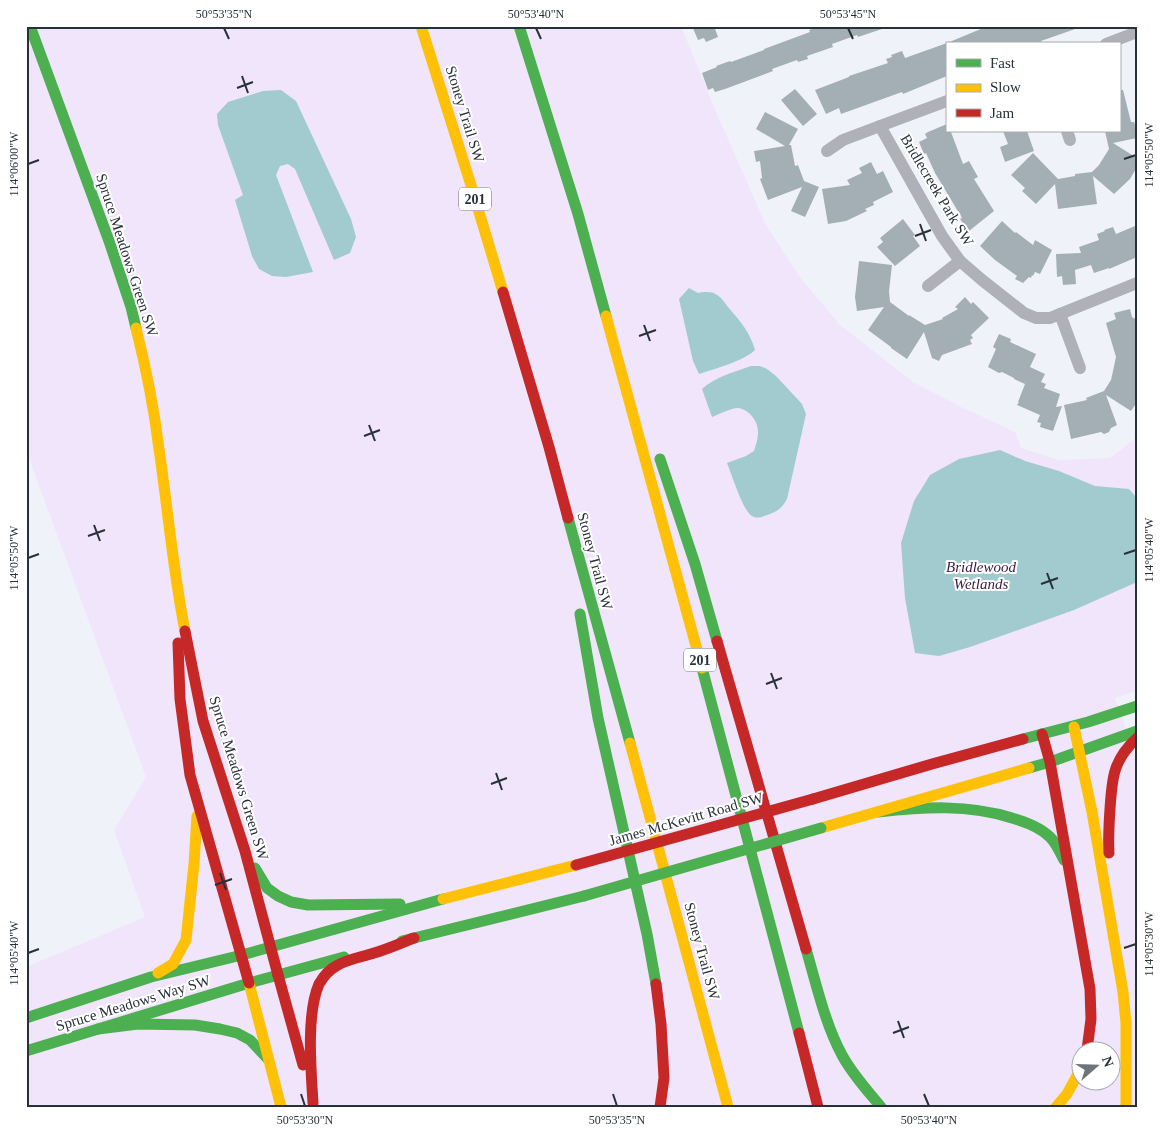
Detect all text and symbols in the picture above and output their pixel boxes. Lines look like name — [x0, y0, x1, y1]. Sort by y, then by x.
text: 50°53'35"N — [196, 7, 253, 21]
text: 50°53'40"N — [508, 7, 565, 21]
text: 50°53'45"N — [820, 7, 877, 21]
legend — [946, 42, 1120, 132]
text: Fast — [990, 55, 1016, 71]
street label: Stoney Trail SW — [443, 64, 488, 165]
text: Slow — [990, 79, 1021, 95]
text: Jam — [990, 105, 1014, 121]
text: 114°05'50"W — [1142, 122, 1156, 187]
text: 114°06'00"W — [7, 131, 21, 196]
street label: Bridlecreek Park SW — [897, 131, 977, 249]
street label: Spruce Meadows Green SW — [93, 172, 161, 339]
road number: 201 — [459, 188, 491, 210]
street label: Stoney Trail SW — [574, 511, 616, 612]
text: 114°05'40"W — [1142, 517, 1156, 582]
text: 114°05'50"W — [7, 525, 21, 590]
park label: Bridlewood Wetlands — [946, 559, 1016, 592]
road number: 201 — [684, 648, 716, 672]
street label: Spruce Meadows Green SW — [206, 694, 272, 863]
street label: James McKevitt Road SW — [607, 789, 766, 849]
street label: Stoney Trail SW — [681, 901, 723, 1002]
text: 114°05'30"W — [1142, 911, 1156, 976]
text: 114°05'40"W — [7, 920, 21, 985]
street label: Spruce Meadows Way SW — [54, 972, 213, 1034]
north arrow — [1070, 1040, 1120, 1090]
text: N — [1099, 1054, 1117, 1069]
text: 50°53'30"N — [277, 1113, 334, 1127]
text: 50°53'35"N — [589, 1113, 646, 1127]
text: 50°53'40"N — [901, 1113, 958, 1127]

